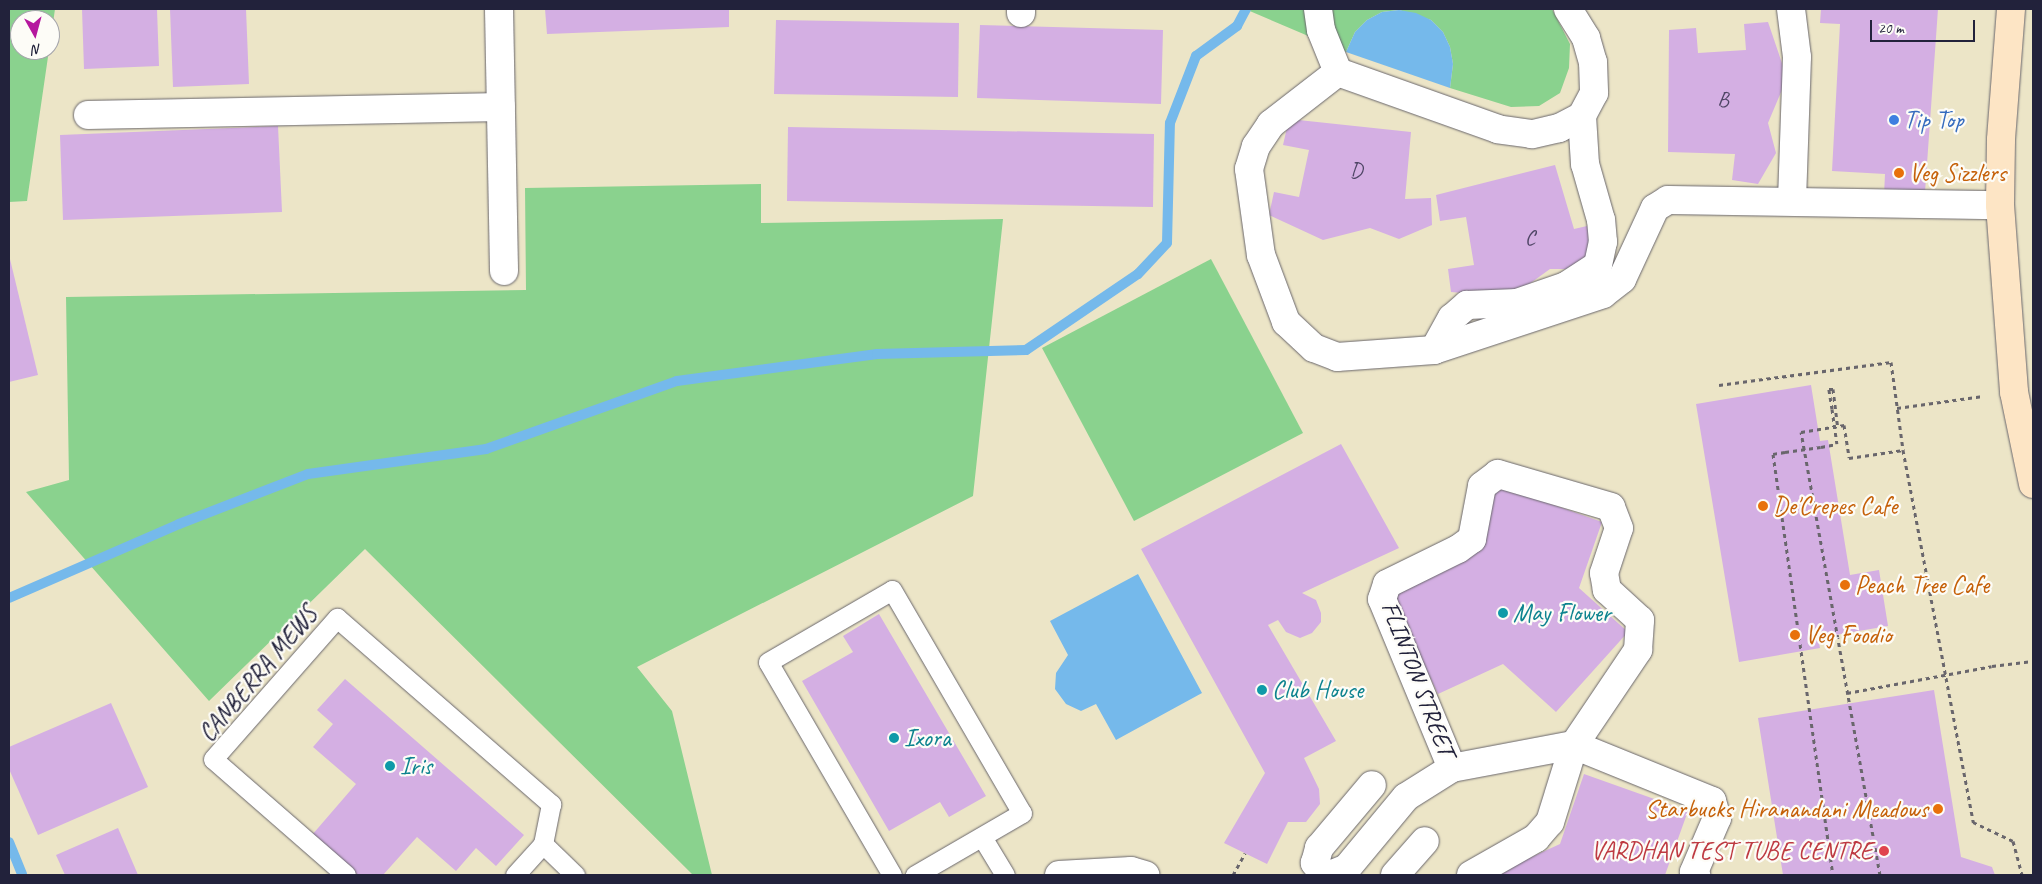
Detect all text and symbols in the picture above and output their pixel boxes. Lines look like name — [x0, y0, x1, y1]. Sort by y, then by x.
north arrow — [10, 10, 60, 60]
scale bar — [1872, 10, 1977, 42]
text: 20 m — [1878, 19, 1904, 38]
text: N — [31, 40, 42, 58]
house number: B — [1717, 87, 1729, 113]
place label: Tip Top — [1904, 105, 1963, 135]
marker: Tip Top — [1888, 114, 1900, 126]
house number: D — [1350, 158, 1362, 184]
place label: Veg Sizzlers — [1909, 158, 2006, 188]
marker: Veg Sizzlers — [1893, 167, 1905, 179]
house number: C — [1525, 225, 1535, 251]
place label: De'Crepes Cafe — [1773, 491, 1898, 521]
marker: De'Crepes Cafe — [1757, 500, 1769, 512]
place label: Peach Tree Cafe — [1855, 570, 1989, 600]
marker: Peach Tree Cafe — [1839, 579, 1851, 591]
street label: FLINTON STREET — [1375, 597, 1461, 761]
place label: May Flower — [1513, 598, 1611, 628]
street label: CANBERRA MEWS — [192, 600, 324, 748]
marker: May Flower — [1497, 607, 1509, 619]
place label: Veg Foodio — [1805, 620, 1891, 650]
marker: Veg Foodio — [1789, 629, 1801, 641]
place label: Club House — [1272, 675, 1363, 705]
marker: Club House — [1256, 684, 1268, 696]
place label: Ixora — [904, 723, 951, 753]
marker: Ixora — [888, 732, 900, 744]
place label: Iris — [400, 751, 432, 781]
marker: Iris — [384, 760, 396, 772]
place label: Starbucks Hiranandani Meadows — [1645, 794, 1928, 824]
marker: Starbucks Hiranandani Meadows — [1932, 803, 1944, 815]
place label: VARDHAN TEST TUBE CENTRE — [1591, 836, 1873, 866]
marker: VARDHAN TEST TUBE CENTRE — [1877, 844, 1891, 858]

